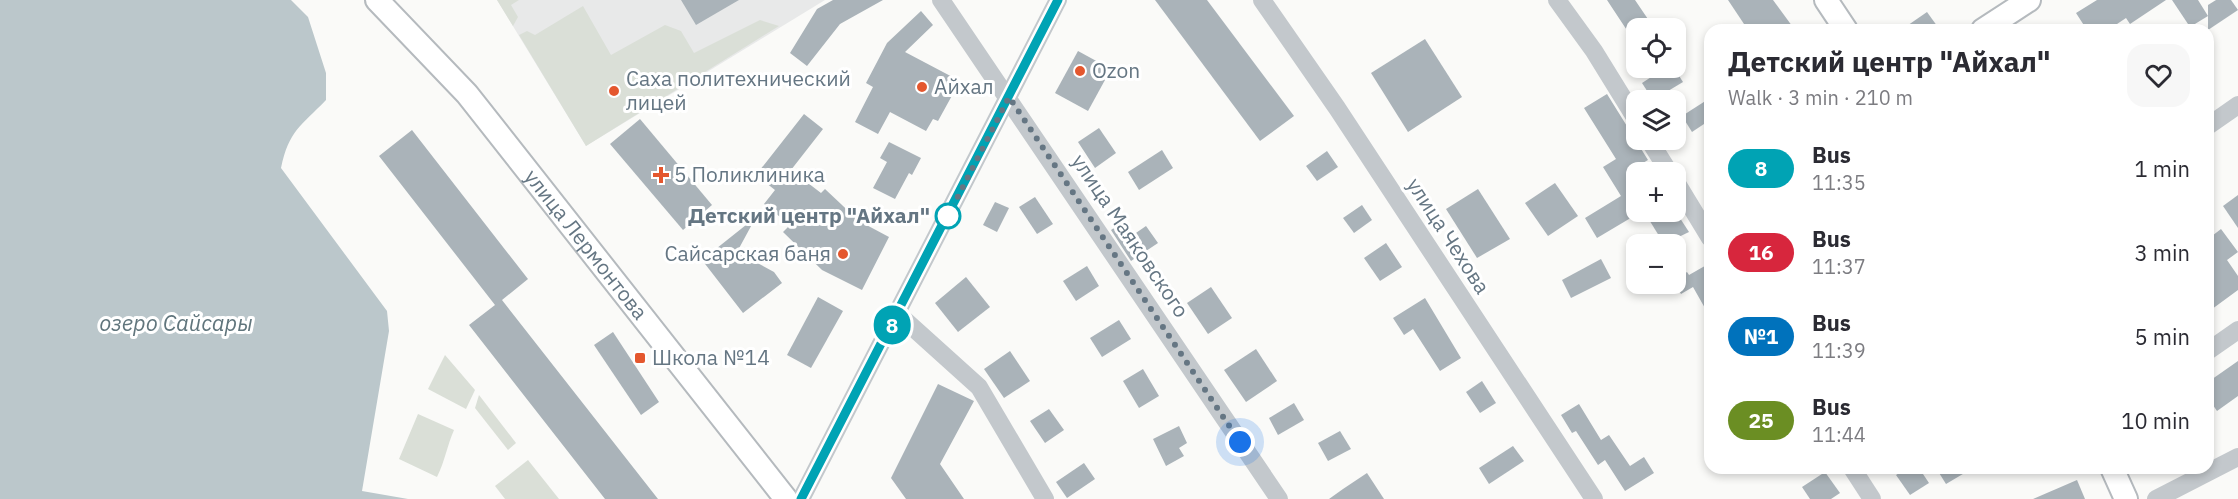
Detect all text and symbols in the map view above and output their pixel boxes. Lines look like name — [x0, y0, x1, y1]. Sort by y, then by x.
map controls — [1626, 18, 1686, 294]
button: locate — [1626, 18, 1686, 78]
text: Детский центр "Айхал" — [1728, 43, 2051, 80]
button: heart — [2127, 44, 2190, 107]
place label: Ozon — [1092, 56, 1140, 84]
place label: Саха политехнический лицей — [626, 64, 851, 116]
marker: Ozon — [1073, 64, 1087, 78]
place label: Айхал — [934, 72, 994, 100]
marker: Айхал — [915, 80, 929, 94]
marker: Саха политехнический лицей — [607, 84, 621, 98]
text: Walk · 3 min · 210 m — [1728, 84, 1913, 111]
button: layers — [1626, 90, 1686, 150]
text: Bus — [1812, 140, 1851, 169]
street label: улица Маяковского — [1066, 148, 1196, 323]
text: 8 — [1755, 154, 1767, 182]
text: 1 min — [2134, 154, 2190, 183]
place label: 5 Поликлиника — [674, 160, 825, 188]
button: + — [1626, 162, 1686, 222]
street label: улица Лермонтова — [518, 163, 655, 325]
marker: 5 Поликлиника — [652, 166, 670, 184]
text: 11:35 — [1812, 169, 1866, 196]
street label: улица Чехова — [1401, 172, 1497, 299]
place label: Детский центр "Айхал" — [688, 201, 930, 229]
marker: Детский центр "Айхал" — [935, 203, 961, 229]
text: Bus — [1812, 224, 1851, 253]
button: − — [1626, 234, 1686, 294]
text: 16 — [1748, 238, 1774, 266]
text: 3 min — [2134, 238, 2190, 267]
place label: Сайсарская баня — [664, 239, 831, 267]
marker: Сайсарская баня — [836, 247, 850, 261]
text: 11:37 — [1812, 253, 1866, 280]
line badge: 8 — [872, 306, 912, 344]
water label: озеро Сайсары — [99, 308, 253, 337]
text: Bus — [1812, 308, 1851, 337]
text: 8 — [886, 311, 898, 339]
text: №1 — [1744, 322, 1778, 350]
text: 5 min — [2134, 322, 2190, 351]
text: 11:39 — [1812, 337, 1866, 364]
place label: Школа №14 — [652, 343, 770, 371]
marker: Школа №14 — [633, 351, 647, 365]
text: Bus — [1812, 392, 1851, 421]
text: 25 — [1748, 406, 1774, 434]
text: 10 min — [2121, 406, 2190, 435]
text: 11:44 — [1812, 421, 1866, 448]
your location — [1225, 427, 1255, 457]

